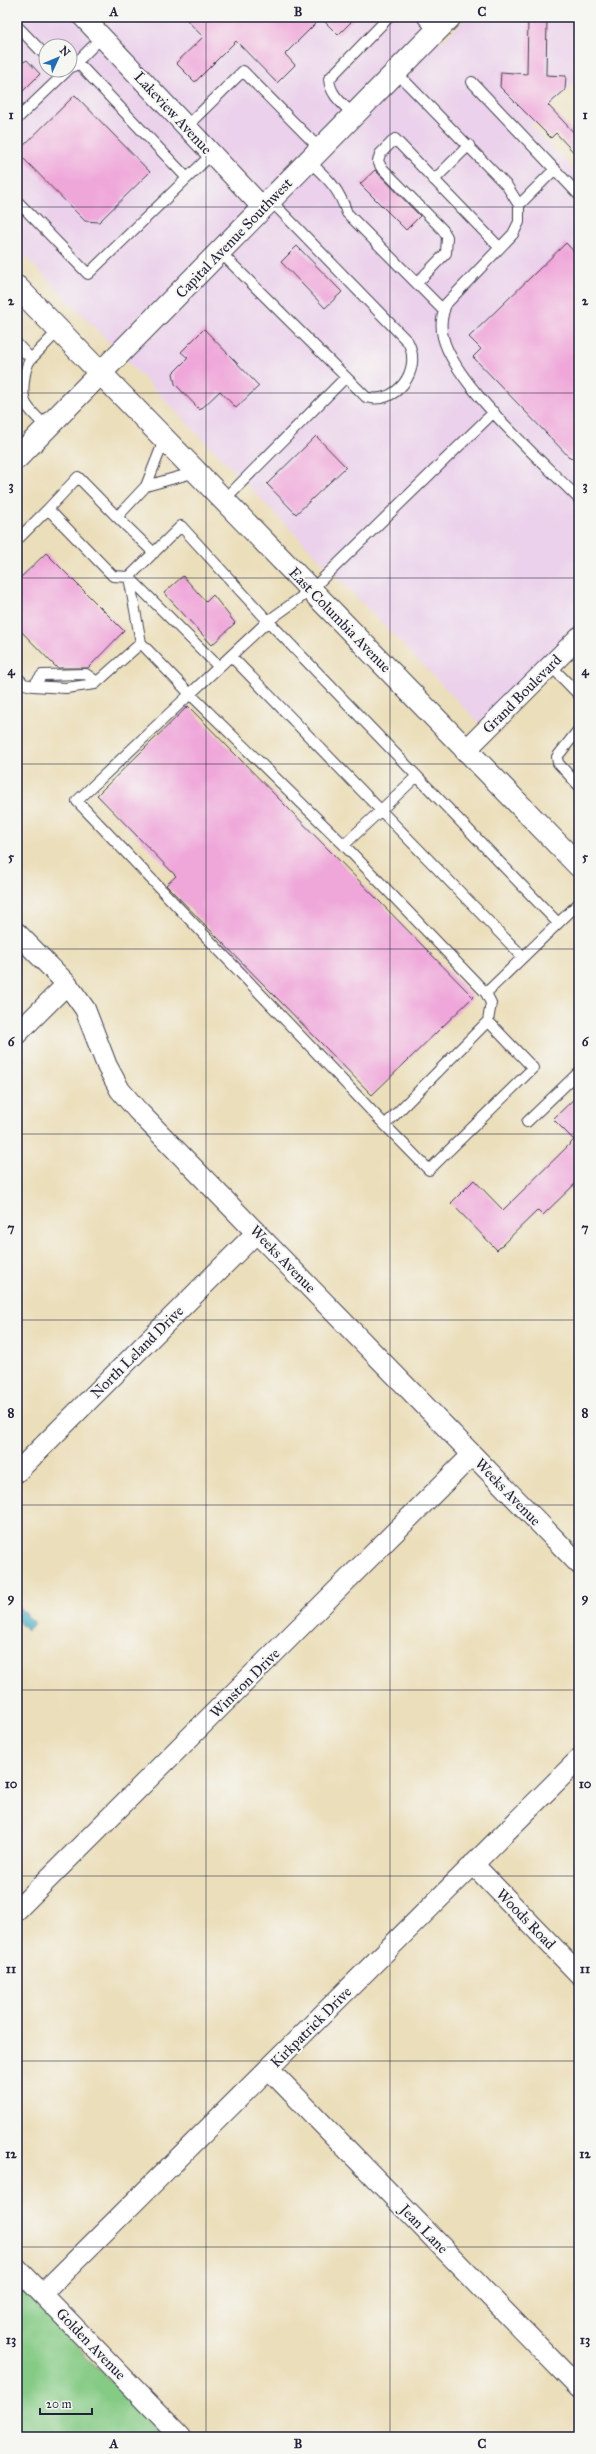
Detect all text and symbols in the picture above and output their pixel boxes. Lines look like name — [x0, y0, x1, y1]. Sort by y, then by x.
text: A — [109, 4, 119, 20]
text: B — [294, 4, 303, 20]
text: C — [478, 4, 487, 20]
north arrow — [38, 38, 78, 78]
text: N — [57, 44, 73, 60]
street label: Lakeview Avenue — [130, 68, 216, 158]
text: 1 — [8, 107, 14, 123]
text: 1 — [582, 107, 588, 123]
street label: Capital Avenue Southwest — [172, 174, 296, 302]
text: 2 — [8, 293, 15, 309]
text: 2 — [582, 293, 589, 309]
text: 3 — [8, 478, 14, 494]
text: 3 — [582, 478, 588, 494]
street label: East Columbia Avenue — [285, 564, 395, 676]
street label: Grand Boulevard — [479, 650, 566, 737]
text: 4 — [7, 663, 15, 679]
text: 4 — [581, 663, 589, 679]
text: 5 — [8, 849, 15, 865]
text: 5 — [582, 849, 589, 865]
text: 6 — [8, 1034, 16, 1050]
text: 6 — [582, 1034, 590, 1050]
text: 7 — [8, 1220, 15, 1236]
text: 7 — [582, 1220, 589, 1236]
street label: Weeks Avenue — [246, 1222, 320, 1296]
street label: North Leland Drive — [87, 1302, 187, 1402]
text: 8 — [8, 1405, 15, 1421]
text: 8 — [582, 1405, 589, 1421]
street label: Weeks Avenue — [471, 1455, 545, 1529]
text: 9 — [8, 1590, 15, 1606]
text: 9 — [582, 1590, 589, 1606]
street label: Winston Drive — [206, 1644, 284, 1722]
text: 10 — [5, 1776, 18, 1792]
text: 10 — [579, 1776, 592, 1792]
street label: Woods Road — [493, 1885, 560, 1953]
text: 11 — [6, 1961, 16, 1977]
text: 11 — [580, 1961, 590, 1977]
street label: Kirkpatrick Drive — [267, 1983, 355, 2071]
text: 12 — [5, 2146, 17, 2162]
text: 12 — [579, 2146, 591, 2162]
street label: Jean Lane — [394, 2199, 452, 2258]
street label: Golden Avenue — [52, 2304, 130, 2384]
text: 13 — [6, 2332, 16, 2348]
text: 13 — [580, 2332, 590, 2348]
scale bar — [40, 2390, 92, 2416]
text: 20 m — [46, 2397, 72, 2411]
text: A — [109, 2436, 119, 2452]
text: B — [294, 2436, 303, 2452]
text: C — [478, 2436, 487, 2452]

